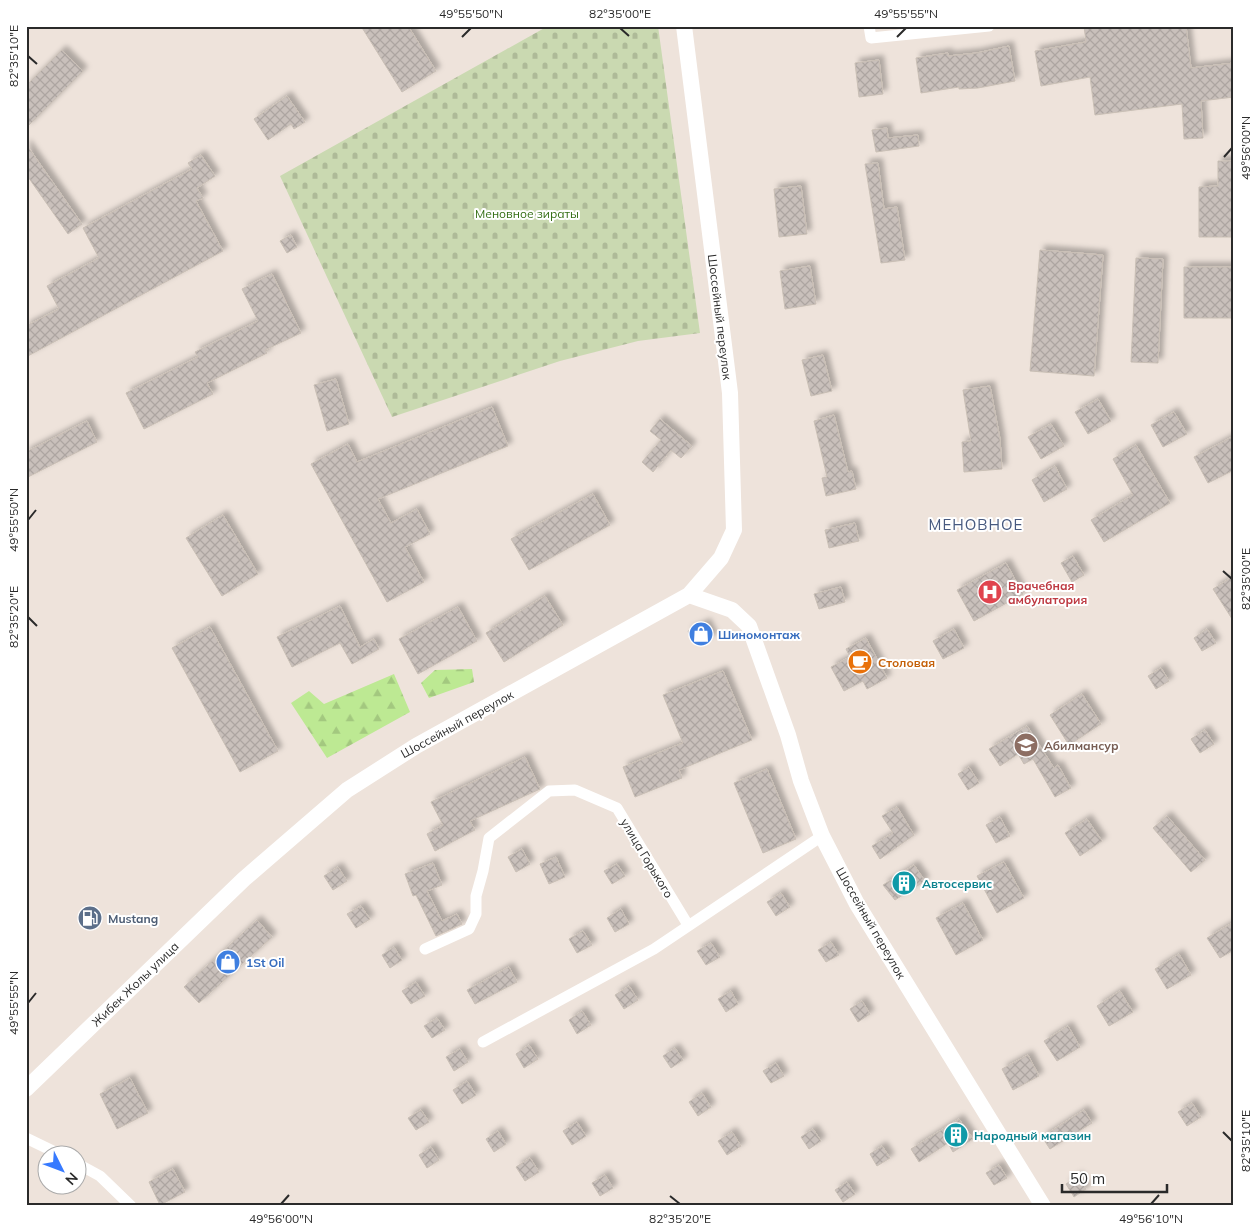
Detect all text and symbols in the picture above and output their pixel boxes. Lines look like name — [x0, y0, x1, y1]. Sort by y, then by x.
text: 49°55'50"N — [439, 6, 503, 21]
text: 82°35'00"E — [589, 6, 651, 21]
text: 49°55'55"N — [874, 6, 938, 21]
text: 82°35'10"E — [6, 25, 21, 87]
text: 49°56'00"N — [1238, 116, 1253, 180]
park label: Меновное зираты — [475, 206, 579, 221]
street label: Шоссейный переулок — [705, 253, 735, 381]
text: 49°55'50"N — [6, 488, 21, 552]
district label: МЕНОВНОЕ — [929, 515, 1023, 534]
text: 82°35'00"E — [1238, 548, 1253, 610]
place label: Врачебная амбулатория — [1008, 578, 1087, 607]
hospital icon: Врачебная амбулатория — [977, 579, 1003, 605]
text: 82°35'20"E — [6, 586, 21, 648]
shop icon: Шиномонтаж — [688, 621, 714, 647]
place label: Шиномонтаж — [718, 627, 801, 642]
cafe icon: Столовая — [847, 649, 873, 675]
place label: Столовая — [878, 655, 935, 670]
street label: Шоссейный переулок — [398, 687, 516, 761]
school or university icon: Абилмансур — [1013, 732, 1039, 758]
place label: Абилмансур — [1044, 738, 1119, 753]
street label: улица Горького — [617, 816, 677, 900]
street label: Шоссейный переулок — [833, 864, 909, 982]
building icon: Автосервис — [891, 870, 917, 896]
place label: Автосервис — [922, 876, 992, 891]
fuel station icon: Mustang — [77, 905, 103, 931]
place label: Mustang — [108, 911, 158, 926]
street label: Жибек Жолы улица — [88, 939, 182, 1029]
shop icon: 1St Oil — [215, 949, 241, 975]
place label: 1St Oil — [246, 955, 284, 970]
text: 49°55'55"N — [6, 971, 21, 1035]
text: 82°35'10"E — [1238, 1110, 1253, 1172]
building icon: Народный магазин — [943, 1122, 969, 1148]
place label: Народный магазин — [974, 1128, 1091, 1143]
north arrow — [38, 1144, 88, 1194]
scale bar — [1062, 1162, 1168, 1194]
text: N — [61, 1169, 82, 1189]
text: 50 m — [1070, 1169, 1105, 1188]
text: 49°56'00"N — [249, 1211, 313, 1226]
text: 82°35'20"E — [649, 1211, 711, 1226]
text: 49°56'10"N — [1119, 1211, 1183, 1226]

